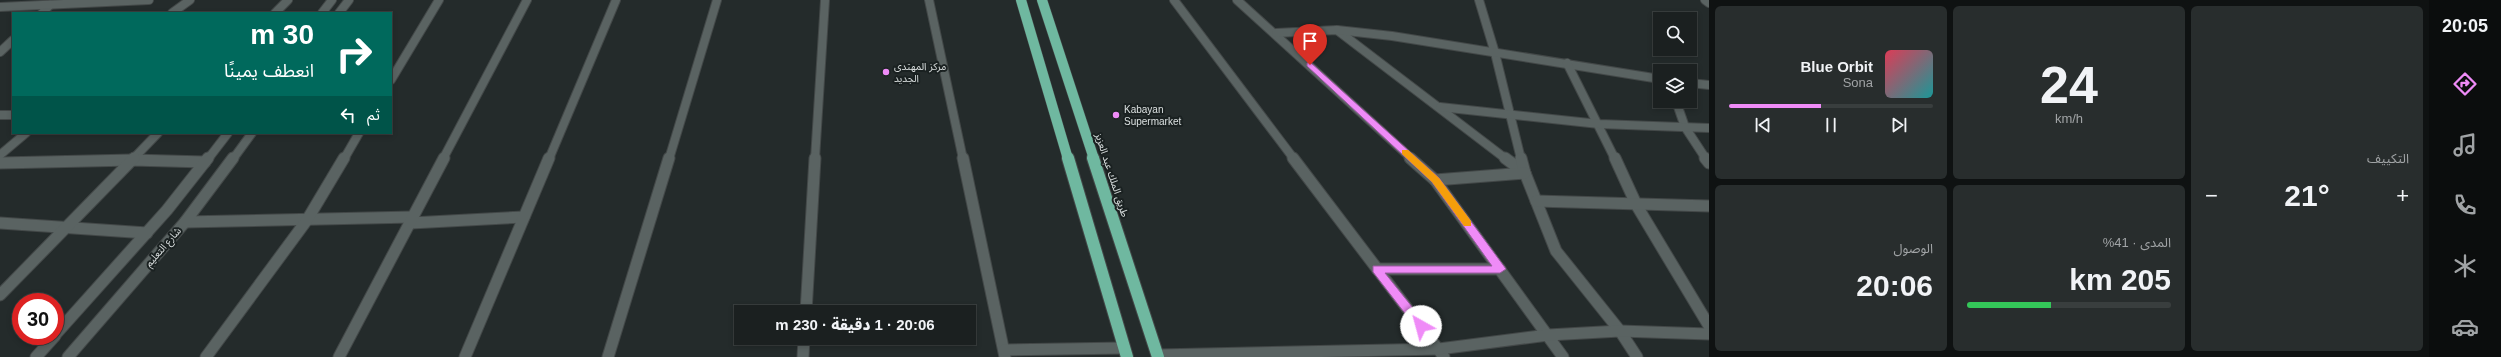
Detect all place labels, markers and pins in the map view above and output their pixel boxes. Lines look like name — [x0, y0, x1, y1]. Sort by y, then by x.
pin — [1293, 24, 1327, 65]
place label: مركز المهتدى الجديد — [894, 61, 946, 84]
marker: مركز المهتدى الجديد — [881, 67, 891, 77]
place label: Kabayan Supermarket — [1124, 104, 1181, 127]
marker: Kabayan Supermarket — [1111, 110, 1121, 120]

